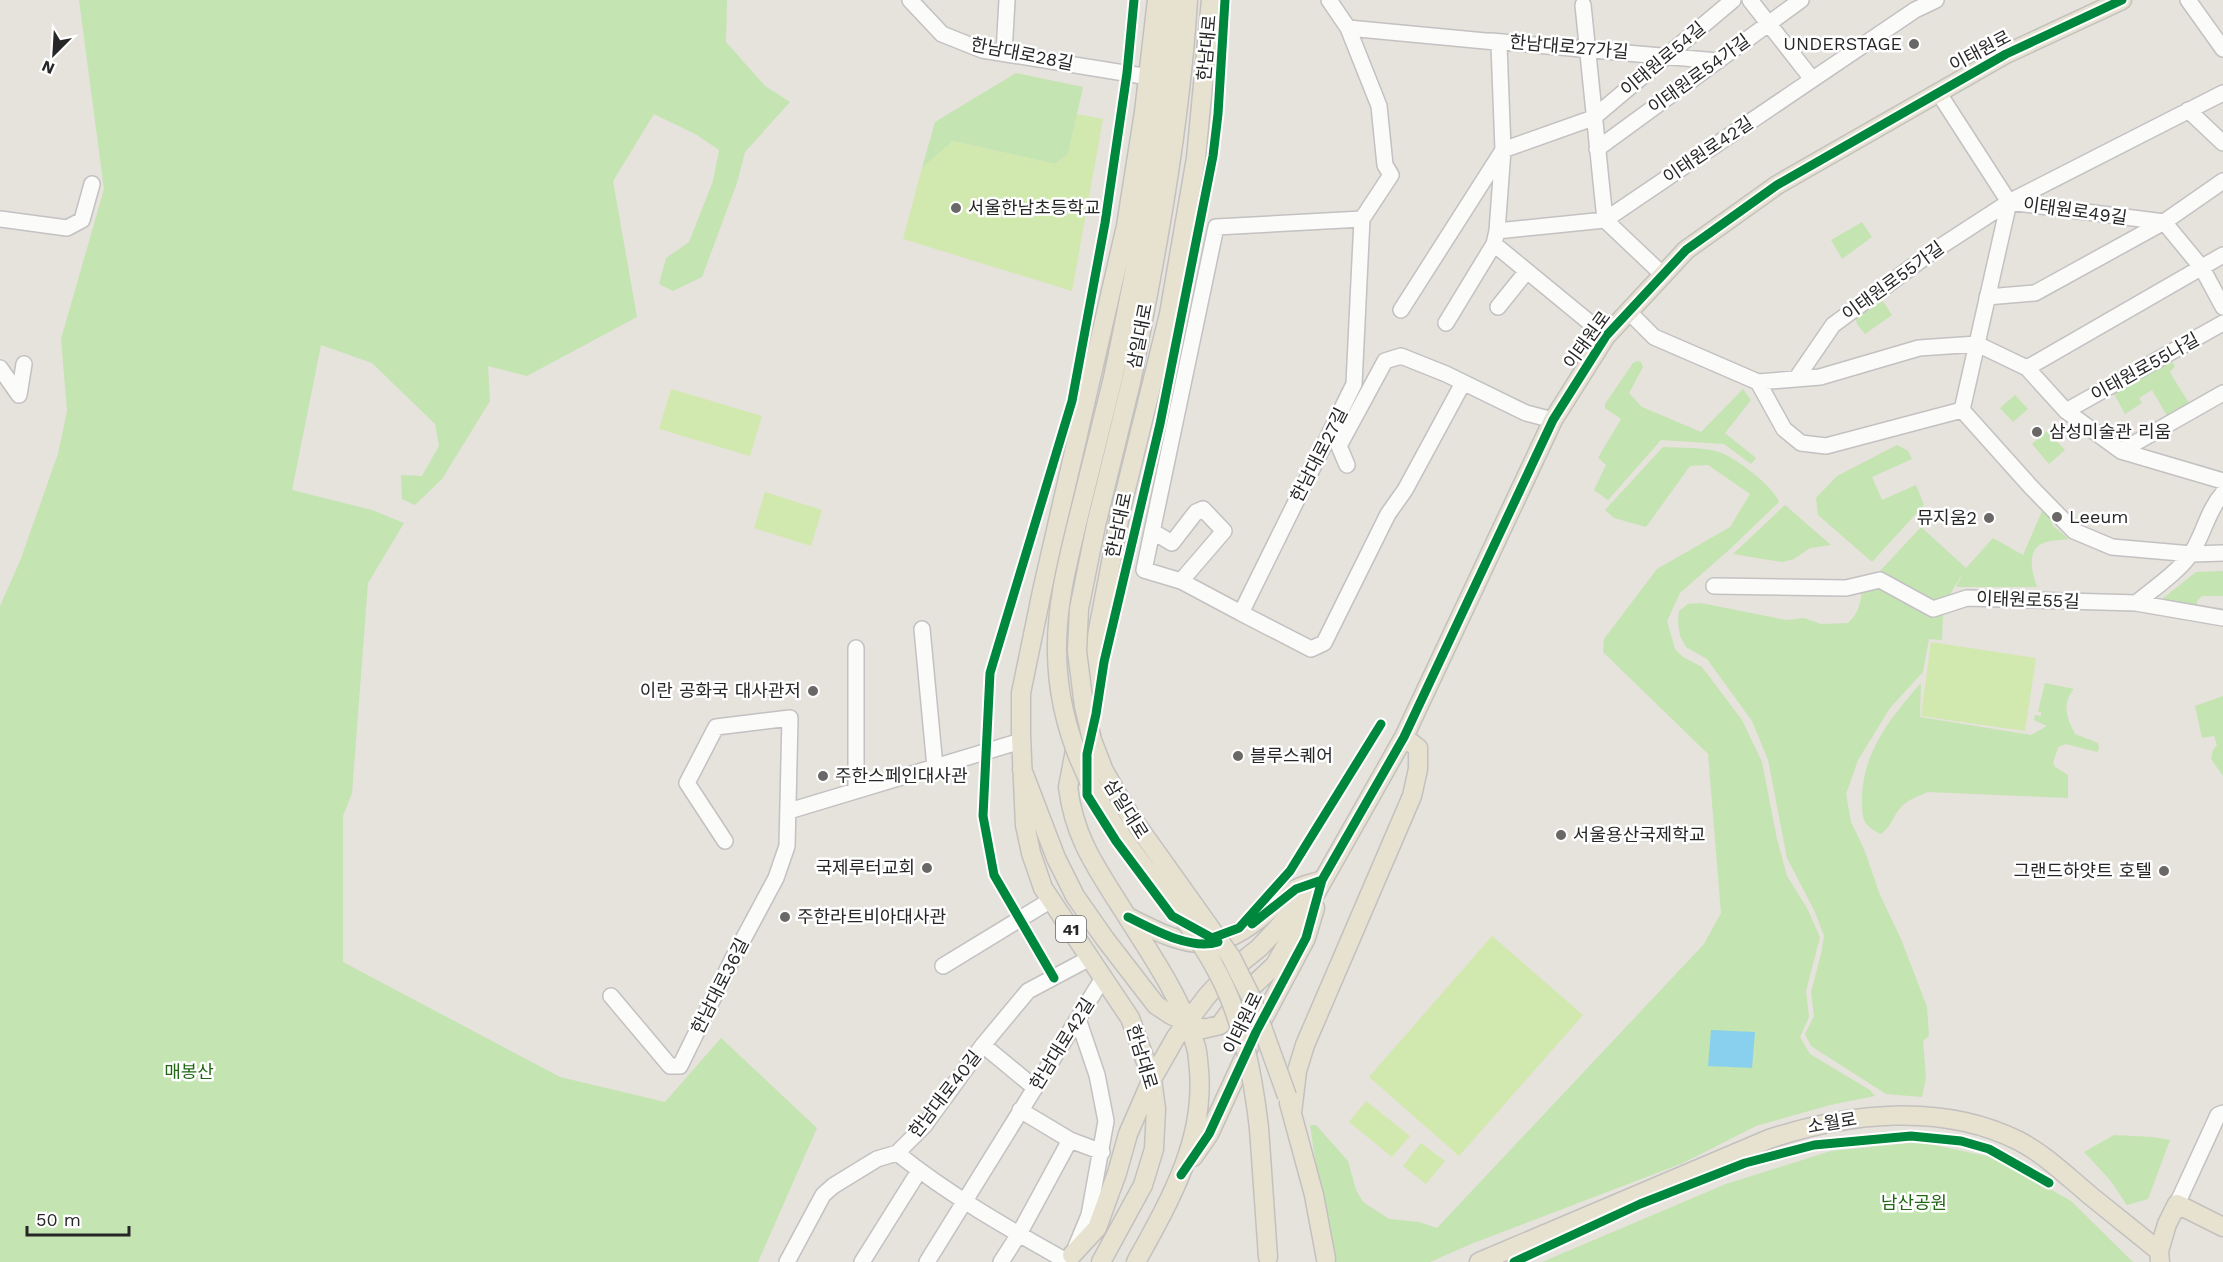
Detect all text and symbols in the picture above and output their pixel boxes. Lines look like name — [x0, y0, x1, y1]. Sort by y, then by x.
street label: 한남대로 — [1193, 14, 1220, 82]
street label: 이태원로54길 — [1616, 17, 1709, 100]
north arrow — [24, 24, 84, 84]
street label: 이태원로 — [1946, 26, 2014, 75]
street label: 이태원로54가길 — [1644, 30, 1754, 118]
street label: 한남대로27가길 — [1509, 31, 1630, 62]
street label: 한남대로28길 — [969, 33, 1075, 74]
place label: UNDERSTAGE — [1783, 33, 1902, 54]
marker: UNDERSTAGE — [1907, 37, 1921, 51]
text: N — [39, 56, 57, 78]
street label: 이태원로42길 — [1659, 112, 1757, 187]
street label: 이태원로49길 — [2022, 193, 2128, 228]
place label: 서울한남초등학교 — [968, 197, 1100, 218]
marker: 서울한남초등학교 — [949, 201, 963, 215]
street label: 이태원로55가길 — [1838, 237, 1948, 324]
street label: 삼일대로 — [1123, 301, 1156, 370]
street label: 이태원로 — [1559, 307, 1615, 373]
street label: 이태원로55나길 — [2087, 328, 2202, 405]
street label: 한남대로27길 — [1286, 404, 1351, 505]
place label: 삼성미술관 리움 — [2049, 421, 2171, 442]
marker: 삼성미술관 리움 — [2030, 425, 2044, 439]
street label: 한남대로 — [1101, 490, 1136, 559]
place label: Leeum — [2069, 506, 2129, 527]
place label: 뮤지움2 — [1917, 507, 1977, 528]
marker: Leeum — [2050, 510, 2064, 524]
marker: 뮤지움2 — [1982, 511, 1996, 525]
street label: 이태원로55길 — [1976, 587, 2080, 612]
place label: 이란 공화국 대사관저 — [640, 680, 801, 701]
marker: 이란 공화국 대사관저 — [806, 684, 820, 698]
place label: 블루스퀘어 — [1250, 745, 1333, 766]
marker: 블루스퀘어 — [1231, 749, 1245, 763]
place label: 주한스페인대사관 — [835, 765, 968, 786]
marker: 주한스페인대사관 — [816, 769, 830, 783]
street label: 삼일대로 — [1100, 775, 1153, 842]
place label: 서울용산국제학교 — [1573, 824, 1705, 845]
marker: 서울용산국제학교 — [1554, 828, 1568, 842]
place label: 국제루터교회 — [816, 857, 915, 878]
place label: 그랜드하얏트 호텔 — [2013, 860, 2152, 881]
marker: 국제루터교회 — [920, 861, 934, 875]
marker: 그랜드하얏트 호텔 — [2157, 864, 2171, 878]
place label: 주한라트비아대사관 — [797, 906, 946, 927]
marker: 주한라트비아대사관 — [778, 910, 792, 924]
road number: 41 — [1056, 916, 1086, 942]
street label: 한남대로36길 — [687, 935, 753, 1037]
street label: 이태원로 — [1219, 988, 1267, 1057]
street label: 한남대로42길 — [1025, 994, 1098, 1094]
street label: 한남대로 — [1123, 1022, 1162, 1092]
street label: 한남대로40길 — [904, 1046, 985, 1142]
park label: 매봉산 — [164, 1061, 214, 1082]
street label: 소월로 — [1806, 1108, 1858, 1137]
park label: 남산공원 — [1881, 1192, 1947, 1213]
scale bar — [27, 1199, 129, 1237]
text: 50 m — [36, 1209, 81, 1230]

